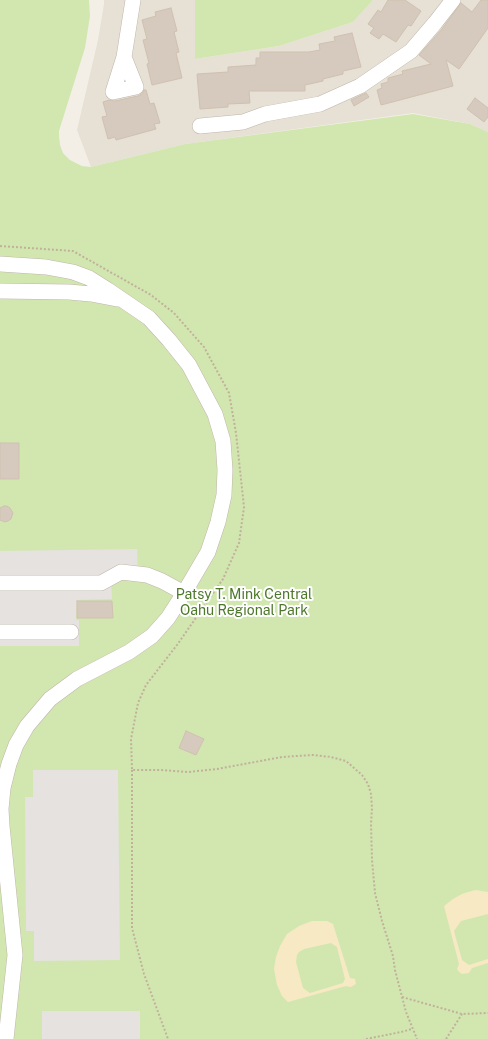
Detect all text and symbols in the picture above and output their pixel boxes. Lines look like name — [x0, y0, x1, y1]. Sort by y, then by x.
park label: Patsy T. Mink Central Oahu Regional Park — [176, 587, 312, 620]

